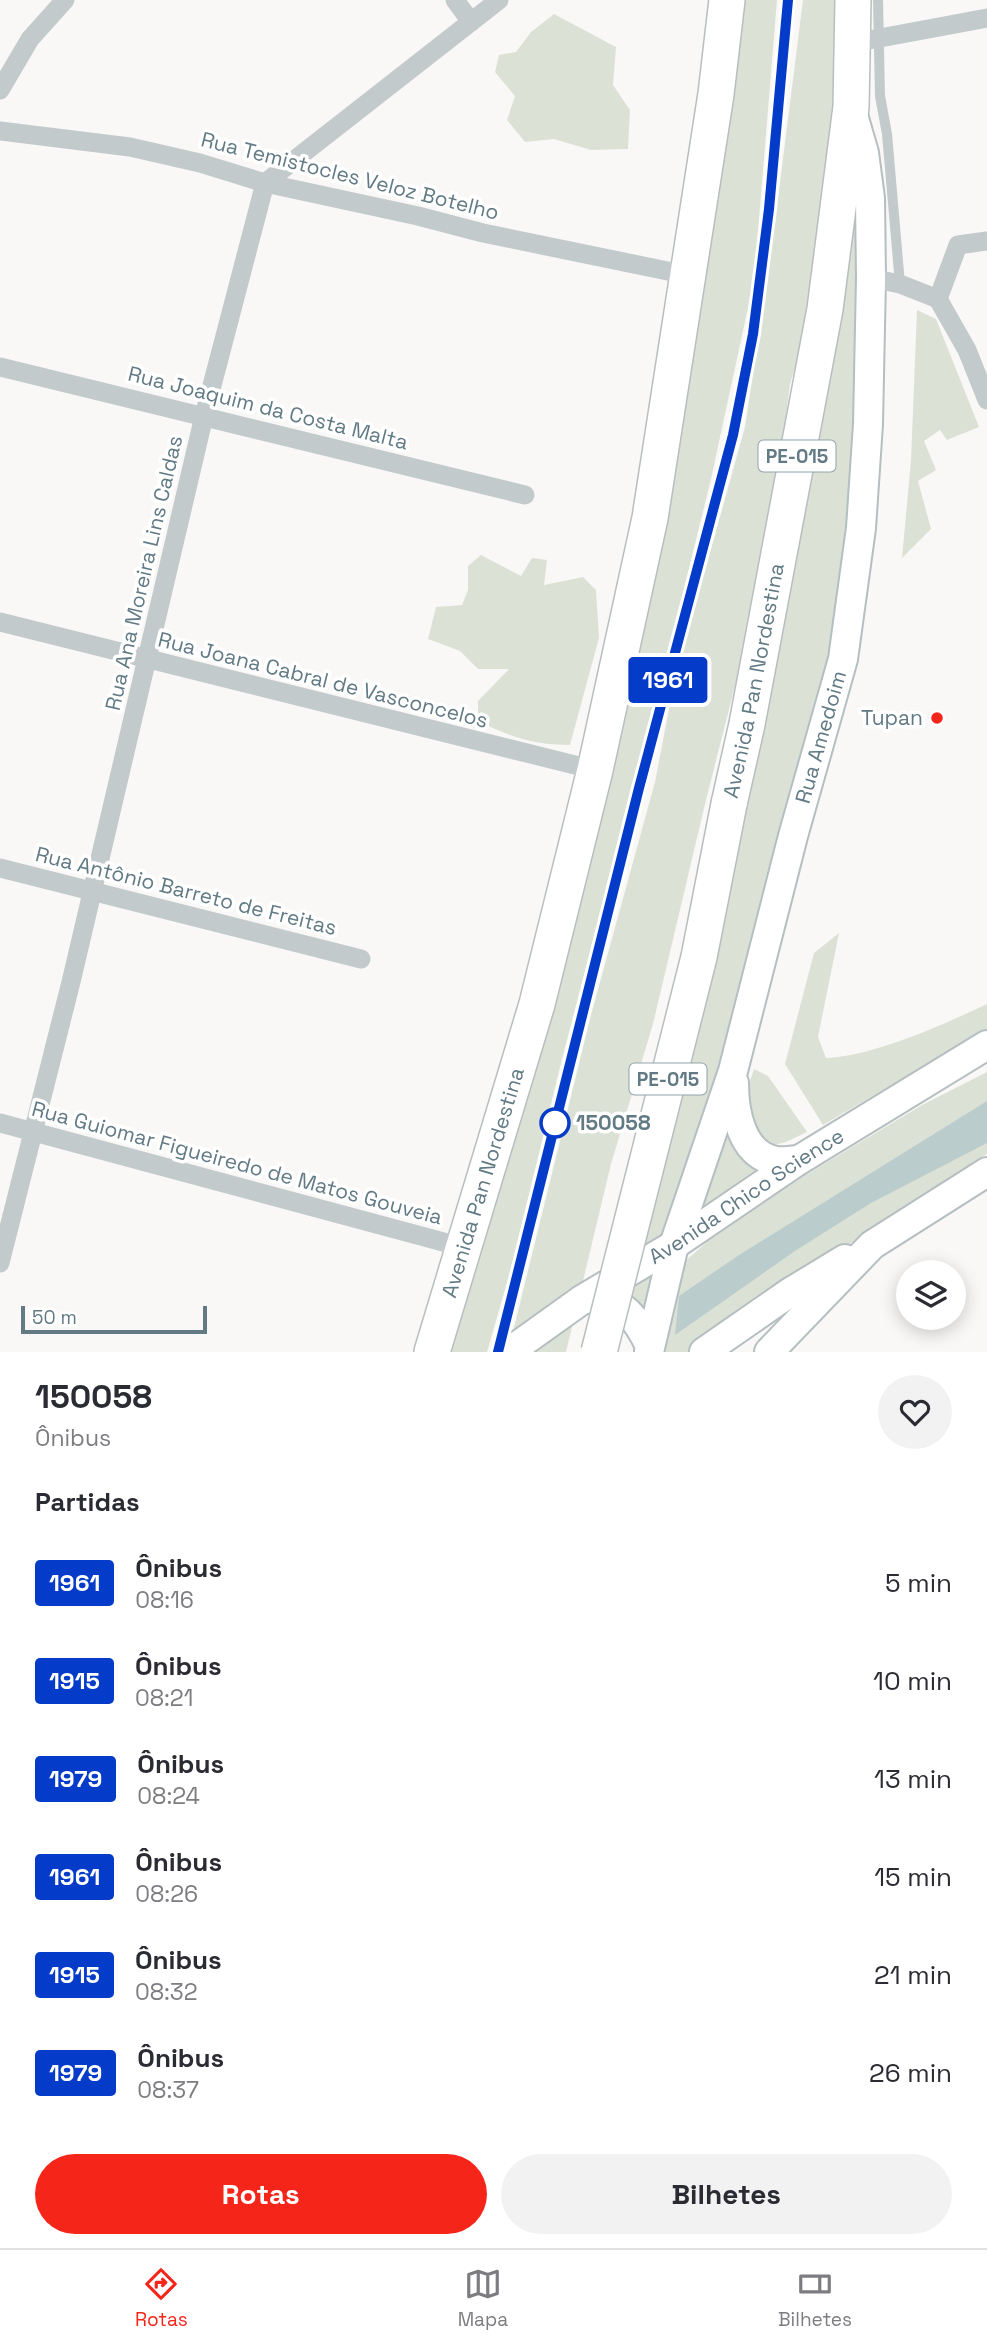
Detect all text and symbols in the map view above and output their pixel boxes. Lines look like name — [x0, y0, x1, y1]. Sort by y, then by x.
street label: Rua Temistocles Veloz Botelho — [198, 125, 502, 226]
street label: Rua Joaquim da Costa Malta — [125, 360, 411, 455]
street label: Rua Ana Moreira Lins Caldas — [99, 433, 188, 713]
road number: PE-015 — [758, 440, 836, 471]
street label: Avenida Pan Nordestina — [717, 561, 790, 801]
street label: Rua Joana Cabral de Vasconcelos — [155, 625, 491, 734]
line badge: 1961 — [619, 657, 717, 703]
text: 1961 — [642, 664, 694, 695]
street label: Rua Amedoim — [789, 667, 852, 806]
place label: Tupan — [861, 704, 923, 731]
marker: Tupan — [929, 710, 945, 726]
street label: Rua Antônio Barreto de Freitas — [33, 840, 339, 941]
street label: Avenida Pan Nordestina — [435, 1064, 530, 1301]
road number: PE-015 — [630, 1064, 706, 1094]
street label: Rua Guiomar Figueiredo de Matos Gouveia — [29, 1095, 445, 1230]
marker: 150058 — [540, 1108, 570, 1138]
place label: 150058 — [576, 1109, 651, 1136]
street label: Avenida Chico Science — [644, 1122, 849, 1270]
map controls — [896, 1260, 966, 1330]
button: layers — [896, 1260, 966, 1330]
scale bar — [21, 1303, 206, 1335]
text: 50 m — [32, 1305, 77, 1330]
button: heart — [878, 1375, 952, 1449]
text: 150058 — [35, 1376, 152, 1418]
text: Ônibus — [35, 1423, 111, 1453]
text: Partidas — [35, 1485, 140, 1519]
text: Ônibus — [135, 1551, 222, 1585]
text: 5 min — [885, 1566, 952, 1600]
text: 1961 — [49, 1567, 100, 1598]
text: 08:16 — [135, 1585, 194, 1615]
text: Ônibus — [135, 1649, 222, 1683]
text: 10 min — [873, 1664, 952, 1698]
text: 1915 — [49, 1665, 100, 1696]
text: 08:21 — [135, 1683, 193, 1713]
text: Ônibus — [137, 1747, 224, 1781]
text: 13 min — [874, 1762, 952, 1796]
text: 1979 — [49, 1763, 102, 1794]
text: 08:24 — [137, 1781, 200, 1811]
text: Ônibus — [135, 1845, 222, 1879]
text: 15 min — [874, 1860, 952, 1894]
text: 1961 — [49, 1861, 100, 1892]
text: 08:26 — [135, 1879, 198, 1909]
text: Ônibus — [135, 1943, 222, 1977]
text: 21 min — [874, 1958, 952, 1992]
text: 1915 — [49, 1959, 100, 1990]
text: 08:32 — [135, 1977, 198, 2007]
text: Ônibus — [137, 2041, 224, 2075]
text: 26 min — [869, 2056, 952, 2090]
text: 1979 — [49, 2057, 102, 2088]
text: 08:37 — [137, 2075, 199, 2105]
button: Rotas — [35, 2154, 487, 2234]
button: Bilhetes — [501, 2154, 952, 2234]
tab: Rotas — [135, 2265, 188, 2332]
tab: Mapa — [458, 2265, 508, 2332]
tab: Bilhetes — [778, 2265, 852, 2332]

